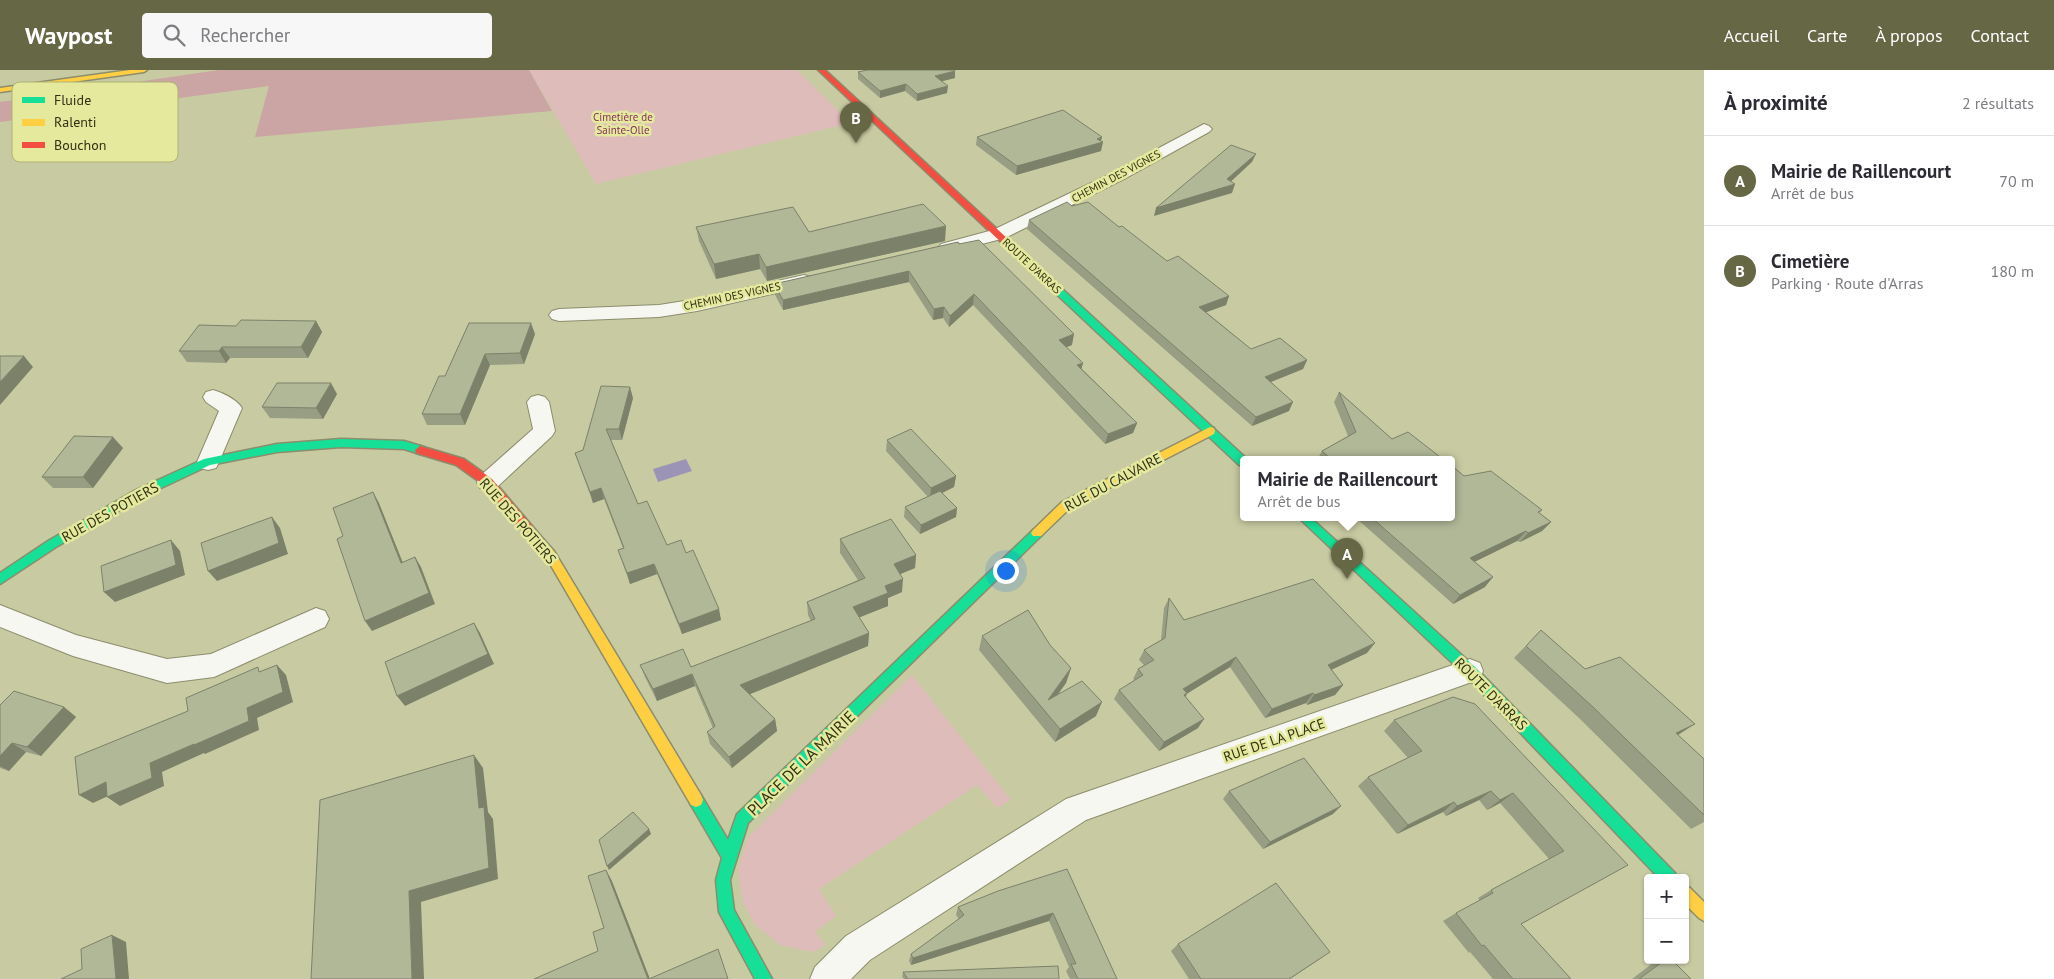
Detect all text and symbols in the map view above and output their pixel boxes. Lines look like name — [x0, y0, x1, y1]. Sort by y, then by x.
search box — [142, 13, 492, 58]
text: Waypost — [25, 20, 112, 51]
icon: search — [160, 21, 188, 49]
text: Rechercher — [200, 23, 290, 47]
text: Accueil — [1724, 24, 1779, 47]
text: Carte — [1807, 24, 1848, 47]
text: À propos — [1876, 24, 1943, 47]
text: Contact — [1971, 24, 2029, 47]
legend — [12, 82, 178, 162]
text: À proximité — [1724, 89, 1828, 116]
text: Fluide — [54, 91, 91, 109]
text: 2 résultats — [1962, 93, 2034, 113]
pin: B — [840, 102, 872, 143]
park label: Cimetière de Sainte-Olle — [593, 110, 653, 137]
text: Ralenti — [54, 113, 97, 131]
text: Bouchon — [54, 136, 106, 154]
street label: CHEMIN DES VIGNES — [1069, 147, 1163, 205]
text: Mairie de Raillencourt — [1771, 159, 1951, 183]
text: A — [1735, 171, 1745, 191]
text: 70 m — [1999, 171, 2034, 191]
text: Arrêt de bus — [1771, 183, 1854, 203]
street label: ROUTE D'ARRAS — [1000, 235, 1064, 297]
text: Cimetière — [1771, 249, 1849, 273]
text: B — [1735, 261, 1745, 281]
text: 180 m — [1991, 261, 2034, 281]
text: Parking · Route d'Arras — [1771, 273, 1924, 293]
street label: CHEMIN DES VIGNES — [682, 279, 782, 313]
street label: RUE DU CALVAIRE — [1061, 449, 1165, 515]
popup — [1240, 456, 1455, 521]
text: Mairie de Raillencourt — [1257, 467, 1438, 491]
street label: RUE DES POTIERS — [476, 474, 560, 568]
street label: RUE DES POTIERS — [58, 478, 162, 546]
text: Arrêt de bus — [1257, 491, 1341, 511]
pin: A — [1331, 538, 1363, 579]
your location — [993, 558, 1019, 584]
street label: ROUTE D'ARRAS — [1451, 654, 1531, 734]
street label: PLACE DE LA MAIRIE — [743, 706, 859, 820]
street label: RUE DE LA PLACE — [1221, 714, 1327, 766]
map controls — [1644, 874, 1689, 964]
button: + — [1644, 874, 1689, 919]
button: − — [1644, 919, 1689, 964]

